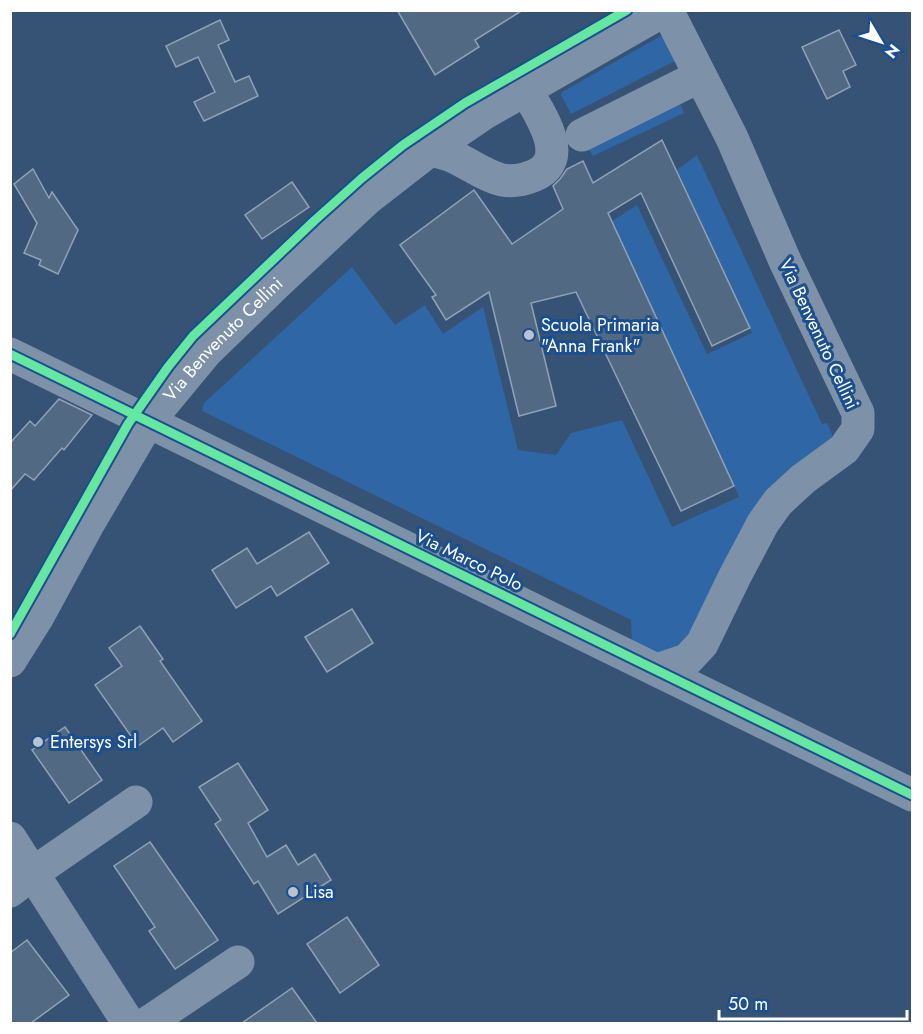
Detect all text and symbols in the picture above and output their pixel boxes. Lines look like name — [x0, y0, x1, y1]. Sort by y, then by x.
north arrow — [851, 12, 911, 72]
text: N — [879, 39, 905, 63]
street label: Via Benvenuto Cellini — [773, 254, 865, 414]
street label: Via Benvenuto Cellini — [157, 271, 289, 407]
place label: Scuola Primaria "Anna Frank" — [541, 312, 660, 359]
marker: Scuola Primaria "Anna Frank" — [522, 328, 536, 342]
street label: Via Marco Polo — [411, 523, 527, 597]
place label: Entersys Srl — [50, 729, 137, 755]
marker: Entersys Srl — [31, 735, 45, 749]
place label: Lisa — [305, 879, 334, 905]
marker: Lisa — [286, 885, 300, 899]
scale bar — [719, 983, 906, 1021]
text: 50 m — [728, 991, 768, 1017]

